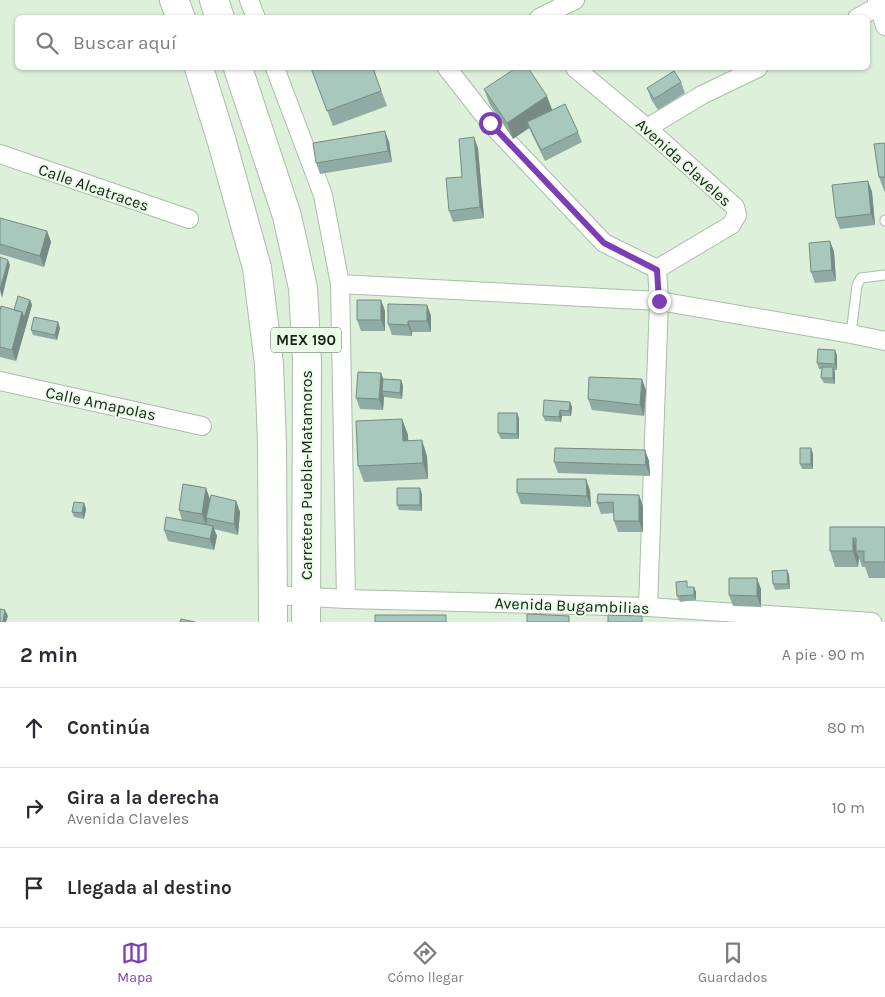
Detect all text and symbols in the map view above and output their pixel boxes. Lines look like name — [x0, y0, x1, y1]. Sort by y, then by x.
search box — [15, 15, 870, 70]
icon: search — [33, 29, 61, 57]
text: Buscar aquí — [73, 32, 177, 54]
route start — [479, 112, 502, 135]
street label: Avenida Claveles — [632, 114, 735, 210]
street label: Calle Alcatraces — [36, 160, 152, 215]
route end — [648, 290, 671, 313]
road number: MEX 190 — [271, 328, 341, 352]
street label: Carretera Puebla-Matamoros — [297, 370, 316, 580]
street label: Calle Amapolas — [44, 383, 158, 424]
street label: Avenida Bugambilias — [494, 593, 650, 618]
text: 2 min — [20, 643, 78, 667]
text: A pie · 90 m — [782, 645, 865, 664]
icon: ahead — [20, 714, 48, 742]
text: Continúa — [67, 717, 150, 739]
text: 80 m — [827, 718, 865, 737]
text: Gira a la derecha — [67, 787, 219, 809]
icon: right — [20, 794, 48, 822]
text: 10 m — [831, 798, 865, 817]
text: Avenida Claveles — [67, 809, 189, 828]
icon: arrive — [20, 874, 48, 902]
text: Llegada al destino — [67, 877, 232, 899]
tab: Mapa — [117, 939, 153, 986]
tab: Cómo llegar — [387, 939, 463, 986]
tab: Guardados — [698, 939, 768, 986]

